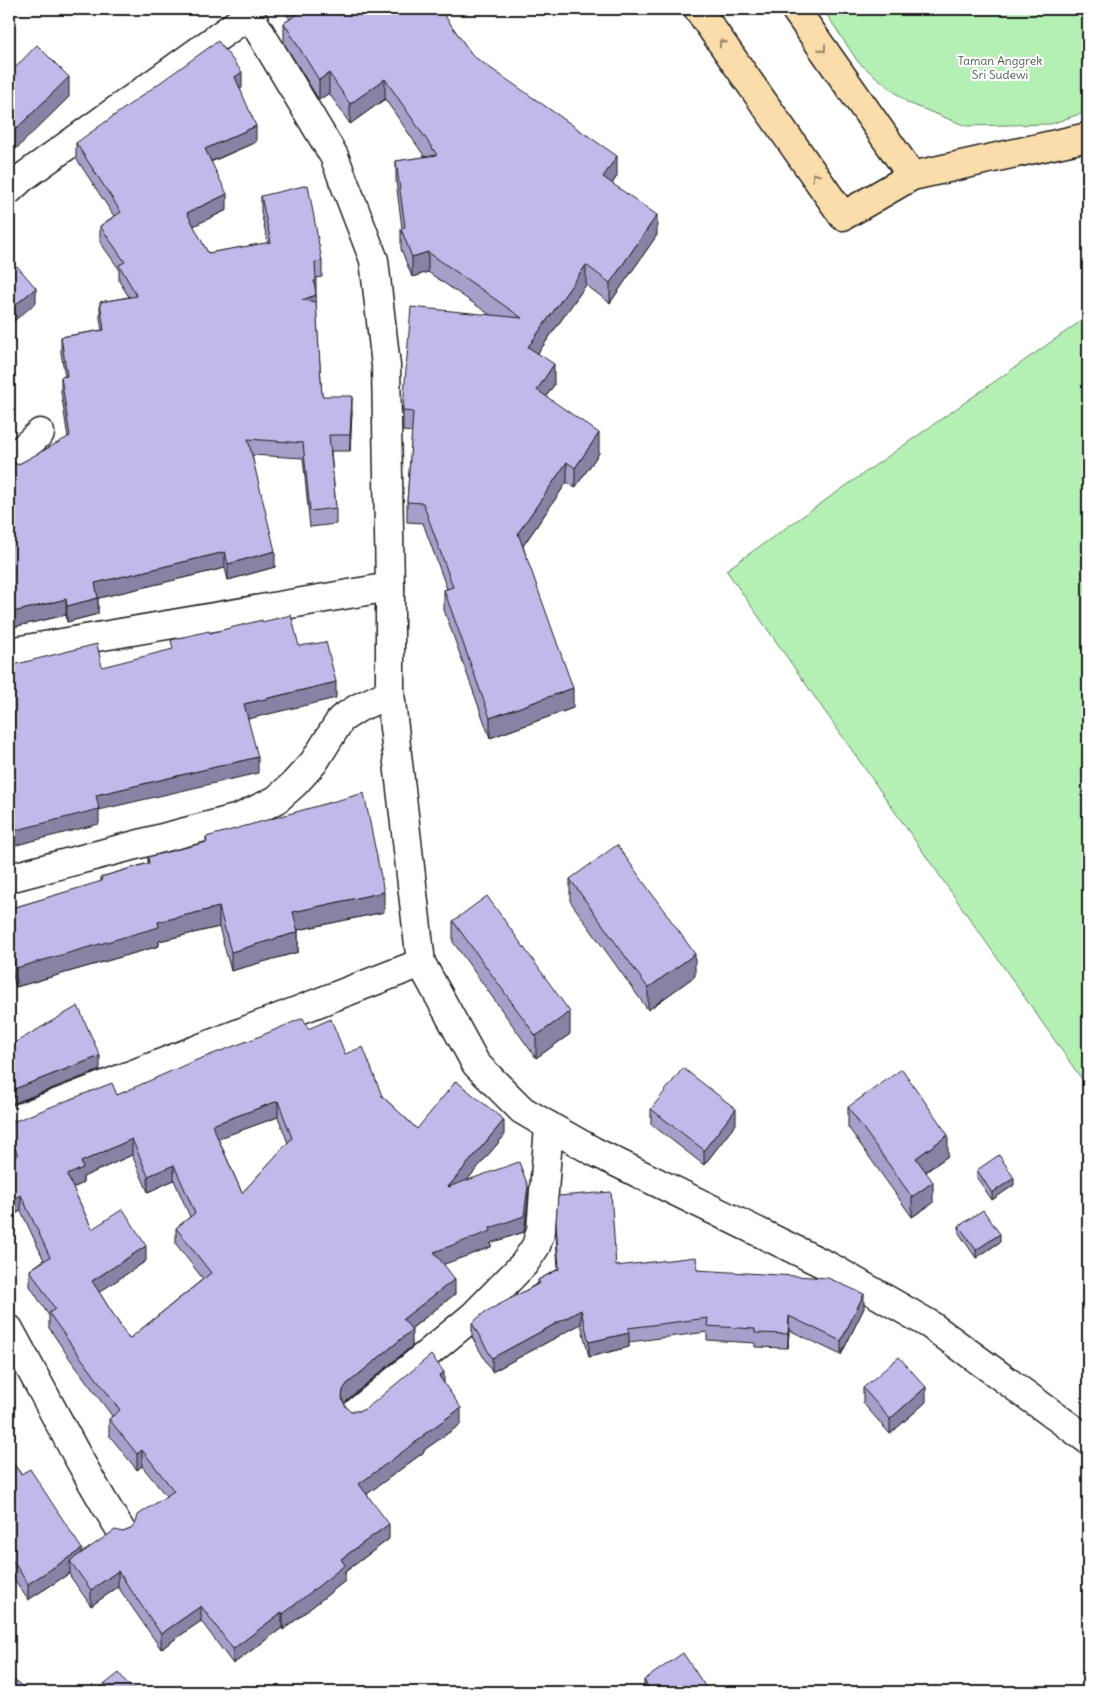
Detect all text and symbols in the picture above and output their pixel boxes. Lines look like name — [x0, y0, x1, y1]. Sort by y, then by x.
one-way arrow — [719, 39, 728, 48]
one-way arrow — [817, 43, 826, 53]
park label: Taman Anggrek Sri Sudewi — [958, 53, 1042, 82]
one-way arrow — [812, 172, 821, 182]

